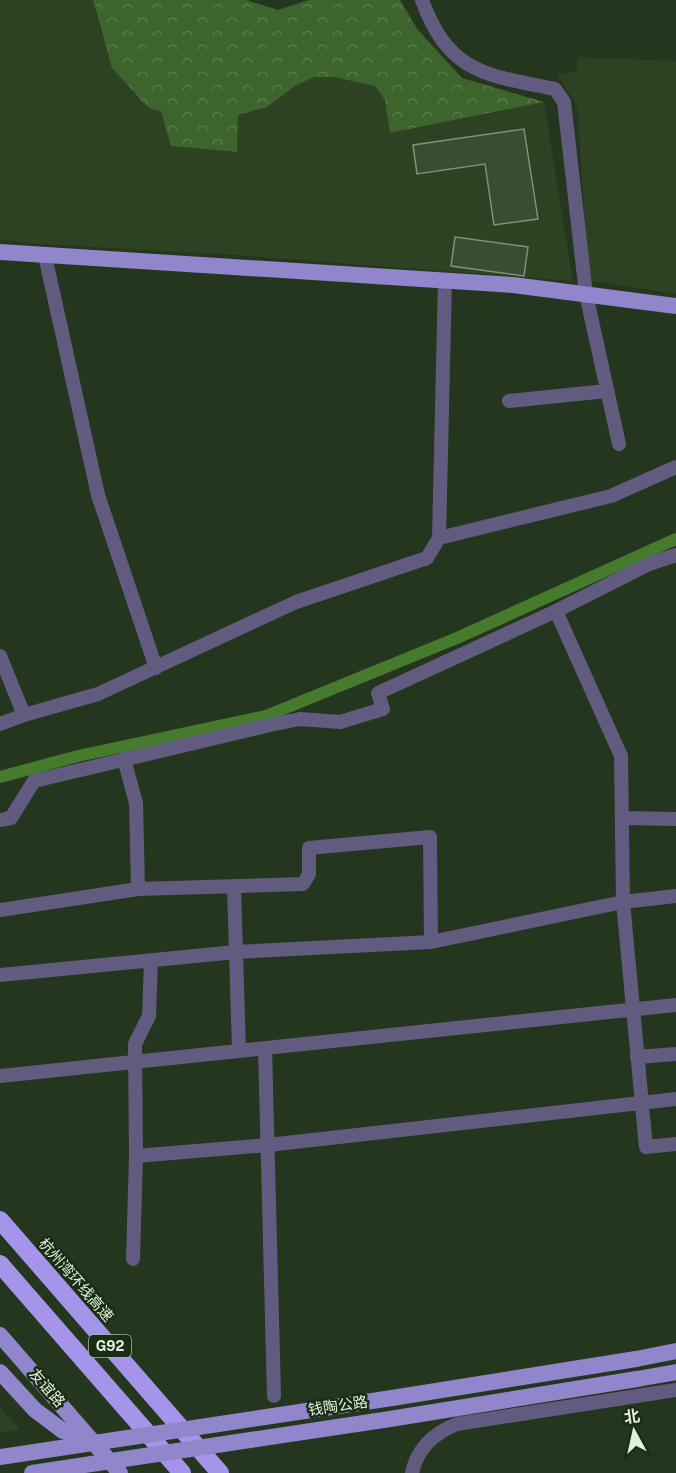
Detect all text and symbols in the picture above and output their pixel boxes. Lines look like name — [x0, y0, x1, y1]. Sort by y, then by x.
street label: 杭州湾环线高速 — [36, 1234, 117, 1325]
road number: G92 — [89, 1335, 131, 1357]
street label: 友谊路 — [26, 1365, 69, 1410]
street label: 钱陶公路 — [307, 1393, 369, 1418]
north arrow — [604, 1401, 664, 1461]
text: 北 — [623, 1406, 641, 1427]

